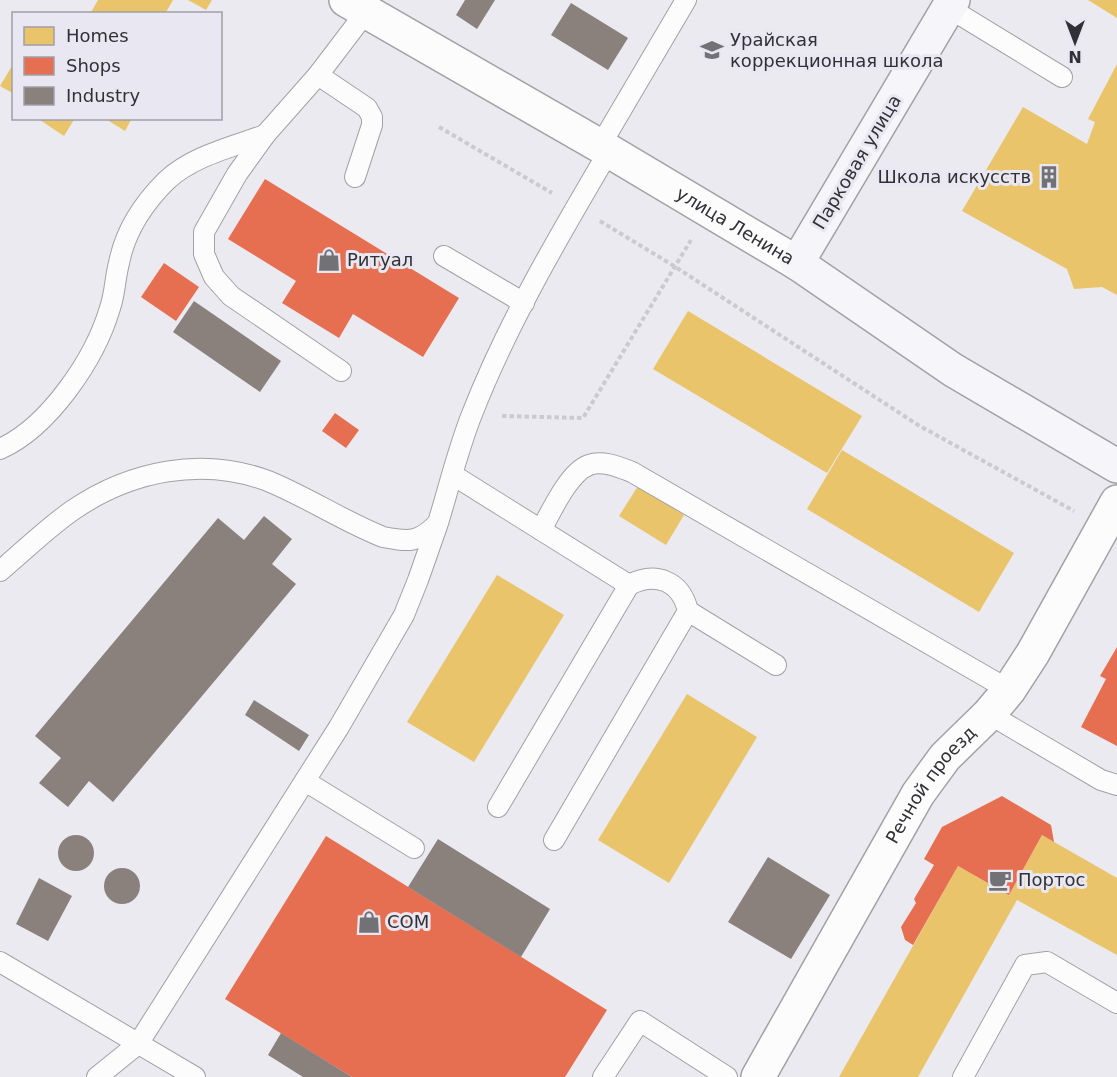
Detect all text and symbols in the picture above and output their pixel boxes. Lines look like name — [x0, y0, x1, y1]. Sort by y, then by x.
legend — [12, 12, 222, 120]
north arrow — [1045, 12, 1105, 72]
text: Homes — [66, 25, 129, 46]
place label: Урайская коррекционная школа — [730, 29, 944, 71]
school or university icon: Урайская коррекционная школа — [699, 37, 725, 63]
text: N — [1068, 47, 1082, 66]
text: Shops — [66, 55, 121, 76]
text: Industry — [66, 85, 140, 106]
street label: Парковая улица — [808, 91, 905, 233]
building icon: Школа искусств — [1036, 164, 1062, 190]
place label: Школа искусств — [878, 166, 1031, 187]
street label: улица Ленина — [672, 182, 798, 269]
shop icon: Ритуал — [316, 247, 342, 273]
place label: Ритуал — [347, 249, 413, 270]
street label: Речной проезд — [881, 722, 980, 847]
cafe icon: Портос — [987, 867, 1013, 893]
place label: Портос — [1018, 869, 1085, 890]
shop icon: СОМ — [356, 909, 382, 935]
place label: СОМ — [387, 911, 429, 932]

